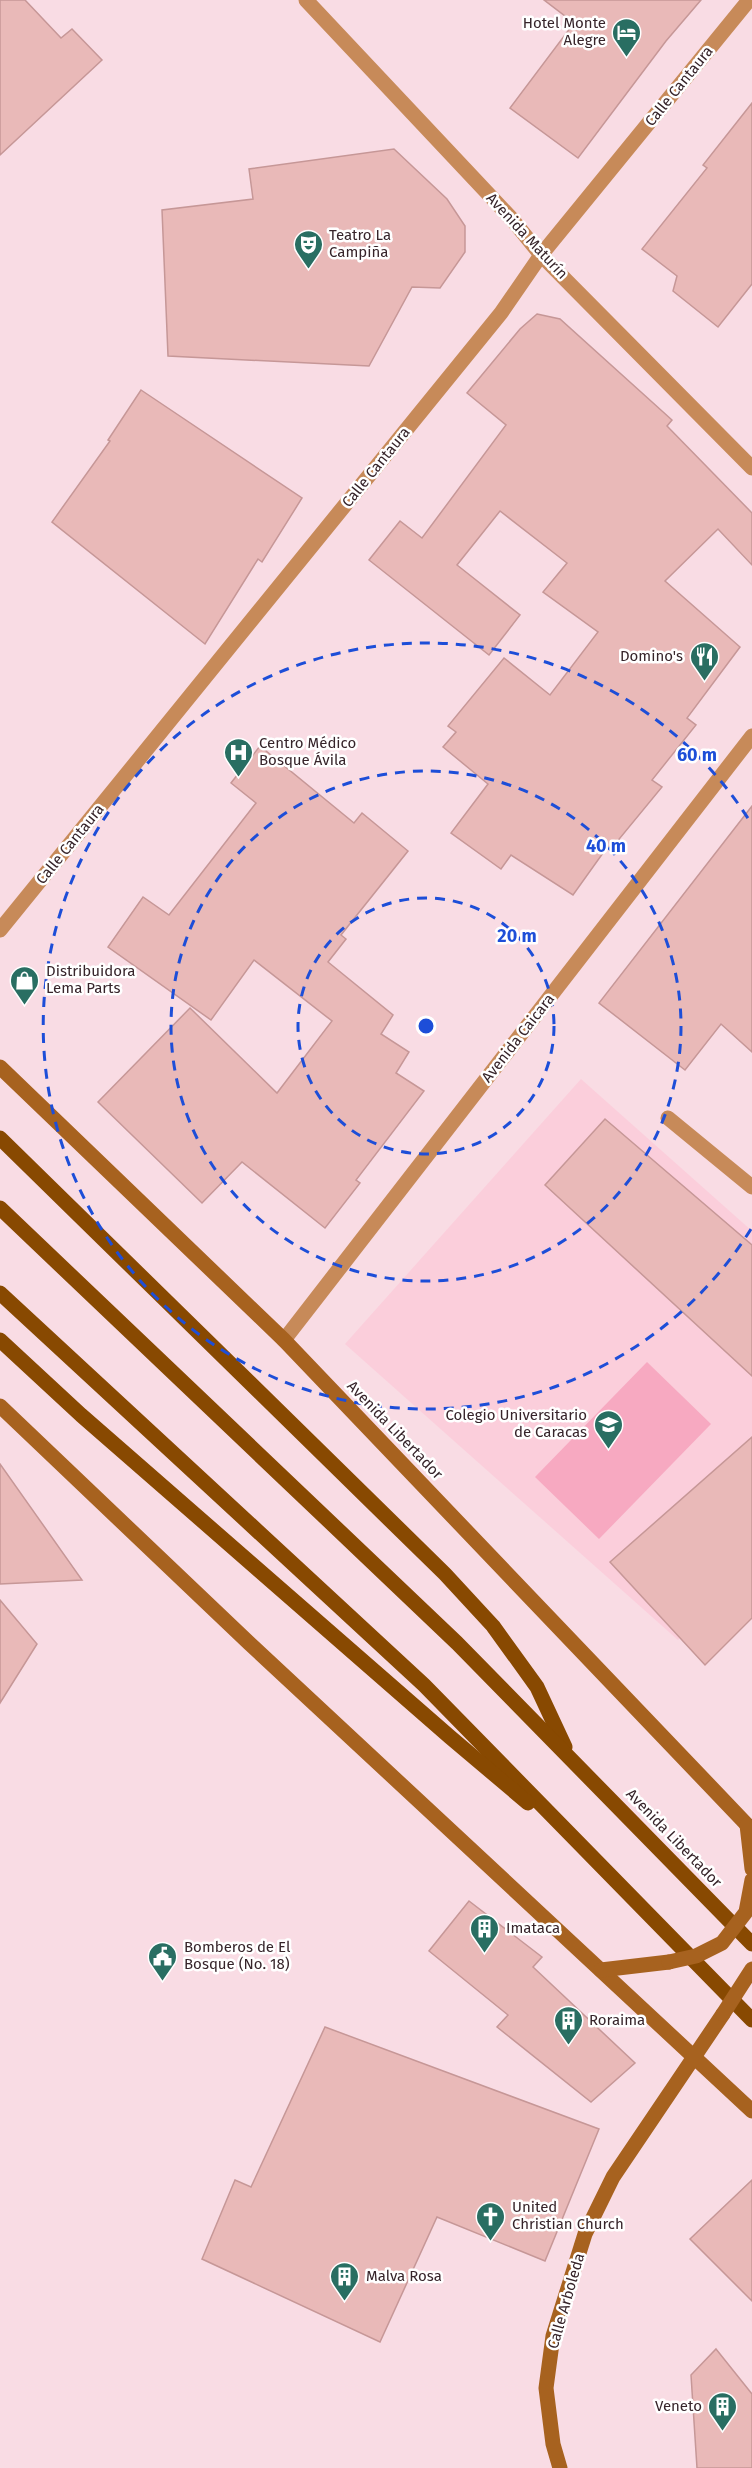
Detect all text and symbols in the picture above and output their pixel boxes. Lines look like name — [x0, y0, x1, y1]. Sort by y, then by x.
place label: Hotel Monte Alegre — [523, 14, 606, 49]
hotel icon: Hotel Monte Alegre — [611, 16, 643, 58]
street label: Calle Cantaura — [641, 42, 717, 130]
street label: Avenida Maturín — [483, 189, 571, 283]
place label: Teatro La Campiña — [329, 226, 391, 261]
theatre icon: Teatro La Campiña — [292, 228, 324, 270]
street label: Calle Cantaura — [338, 423, 414, 511]
restaurant icon: Domino's — [688, 640, 720, 682]
place label: Domino's — [620, 647, 683, 665]
place label: Centro Médico Bosque Ávila — [259, 734, 356, 769]
hospital icon: Centro Médico Bosque Ávila — [222, 736, 254, 778]
text: 60 m — [677, 744, 717, 766]
street label: Calle Cantaura — [32, 800, 108, 888]
text: 40 m — [586, 835, 626, 857]
text: 20 m — [497, 925, 537, 947]
place label: Distribuidora Lema Parts — [46, 962, 135, 997]
shop icon: Distribuidora Lema Parts — [9, 964, 41, 1006]
street label: Avenida Caicara — [478, 990, 558, 1086]
centre of rings — [416, 1016, 436, 1036]
street label: Avenida Libertador — [343, 1377, 447, 1483]
place label: Colegio Universitario de Caracas — [445, 1406, 587, 1441]
school or university icon: Colegio Universitario de Caracas — [592, 1408, 624, 1450]
street label: Avenida Libertador — [622, 1785, 726, 1891]
building icon: Imataca — [469, 1912, 501, 1954]
place label: Imataca — [506, 1919, 560, 1937]
place label: Bomberos de El Bosque (No. 18) — [184, 1938, 291, 1973]
public building icon: Bomberos de El Bosque (No. 18) — [147, 1940, 179, 1982]
building icon: Roraima — [552, 2004, 584, 2046]
place label: Roraima — [589, 2011, 645, 2029]
place label: United Christian Church — [512, 2198, 624, 2233]
church icon: United Christian Church — [475, 2200, 507, 2242]
street label: Calle Arboleda — [544, 2251, 588, 2351]
building icon: Malva Rosa — [329, 2260, 361, 2302]
place label: Malva Rosa — [366, 2267, 442, 2285]
building icon: Veneto — [707, 2390, 739, 2432]
place label: Veneto — [655, 2397, 702, 2415]

